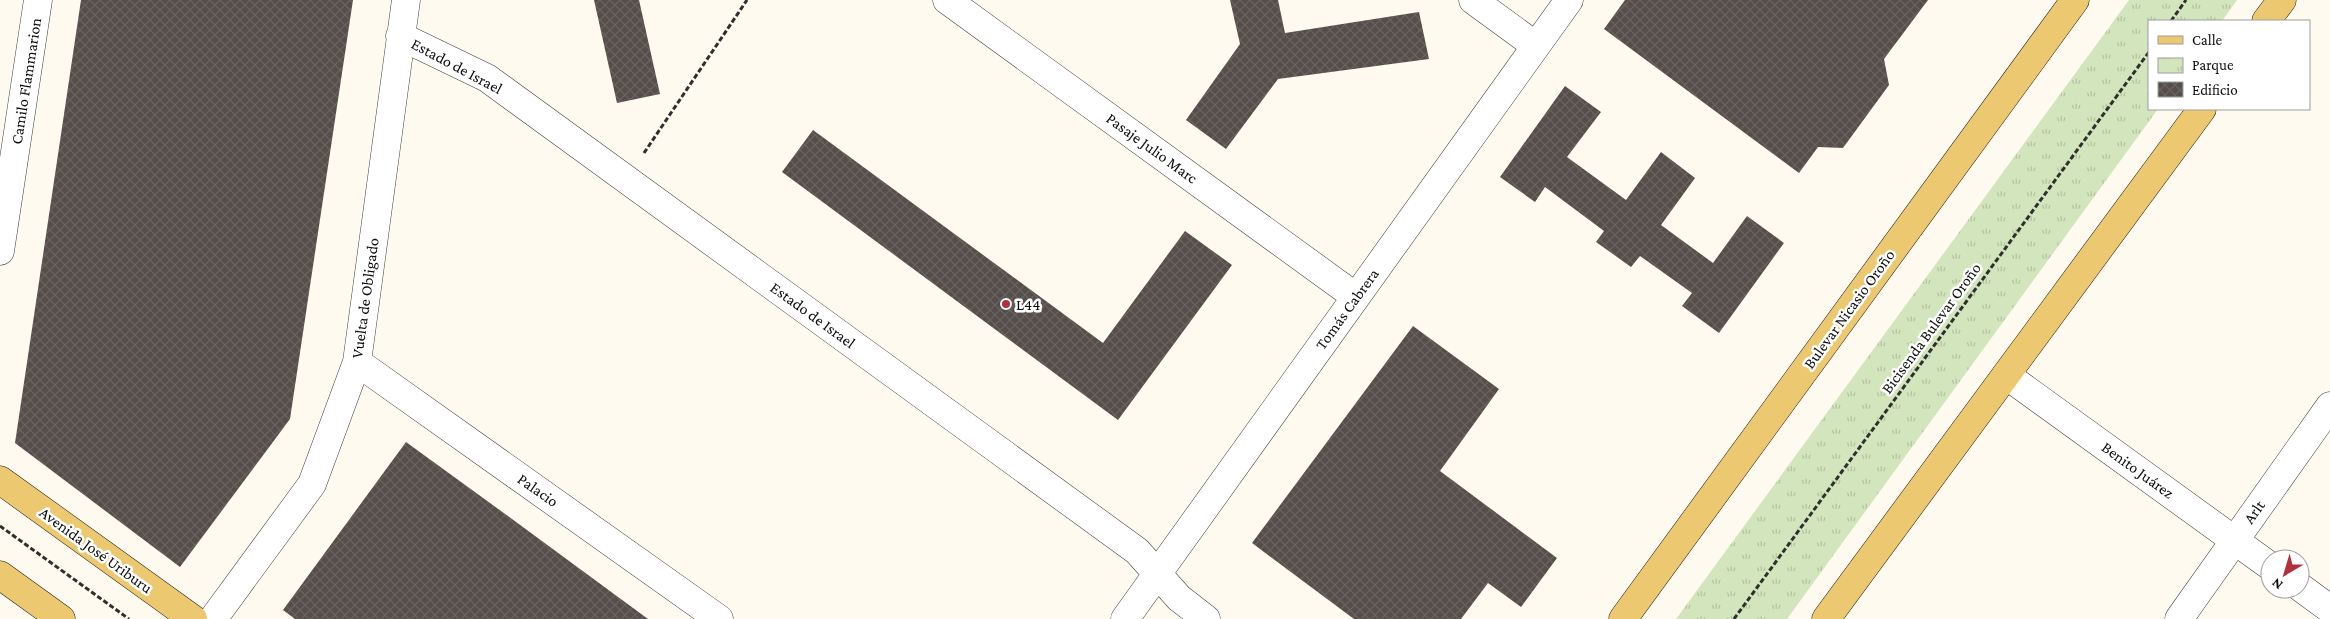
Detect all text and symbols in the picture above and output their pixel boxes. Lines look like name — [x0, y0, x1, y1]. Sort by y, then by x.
street label: Camilo Flammarion — [8, 16, 44, 146]
legend — [2148, 20, 2310, 110]
text: Calle — [2192, 32, 2223, 48]
street label: Estado de Israel — [409, 35, 505, 97]
text: Parque — [2192, 57, 2234, 74]
text: Edificio — [2192, 82, 2238, 98]
street label: Pasaje Julio Marc — [1103, 109, 1201, 188]
street label: Vuelta de Obligado — [348, 237, 383, 359]
street label: Bulevar Nicasio Oroño — [1800, 246, 1898, 372]
street label: Bicisenda Bulevar Oroño — [1878, 260, 1984, 396]
street label: Tomás Cabrera — [1312, 265, 1382, 353]
street label: Estado de Israel — [767, 279, 859, 351]
place label: L44 — [1016, 296, 1040, 313]
marker: L44 — [1000, 298, 1012, 310]
street label: Benito Juárez — [2098, 438, 2177, 503]
street label: Palacio — [514, 470, 562, 510]
street label: Arlt — [2240, 497, 2268, 527]
street label: Avenida José Uriburu — [36, 504, 156, 598]
north arrow — [2260, 549, 2310, 599]
text: N — [2268, 575, 2286, 593]

